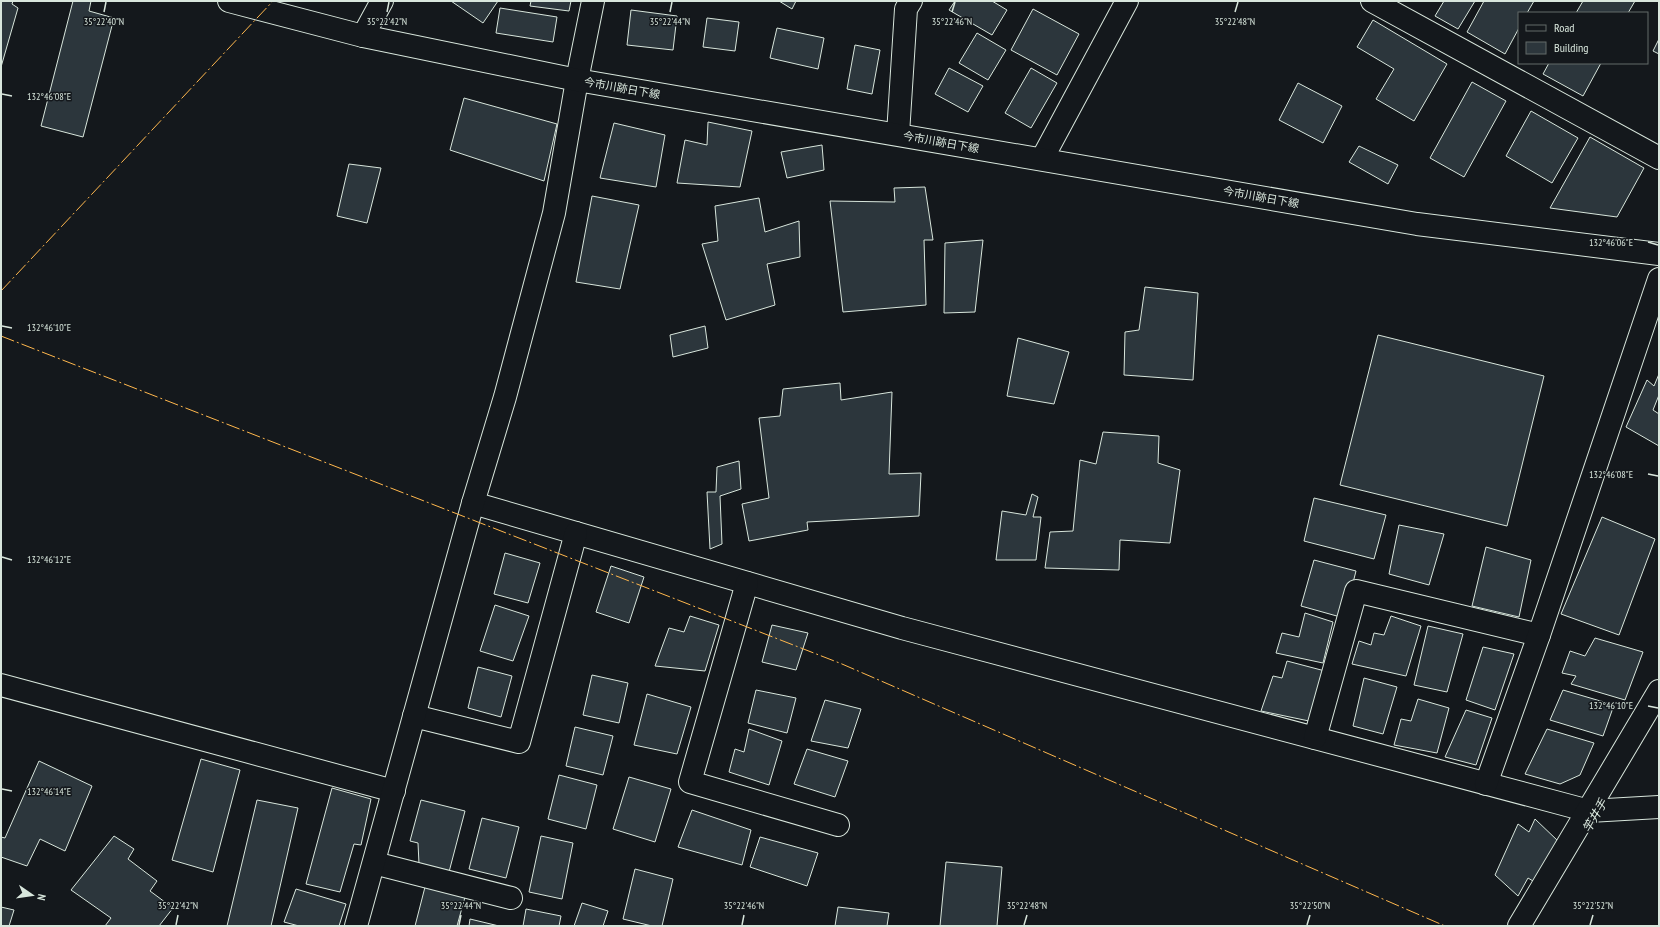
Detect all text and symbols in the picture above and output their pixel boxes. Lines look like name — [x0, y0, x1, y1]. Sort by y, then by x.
legend — [1518, 12, 1648, 64]
text: 35°22'40"N — [84, 15, 124, 28]
text: 35°22'42"N — [367, 15, 407, 28]
text: 35°22'44"N — [650, 15, 690, 28]
text: 35°22'46"N — [932, 15, 972, 28]
text: 35°22'48"N — [1215, 15, 1255, 28]
text: Road — [1554, 20, 1574, 35]
text: Building — [1554, 40, 1589, 55]
street label: 今市川跡日下線 — [583, 74, 661, 102]
text: 132°46'08"E — [27, 90, 71, 103]
street label: 今市川跡日下線 — [902, 128, 980, 156]
street label: 今市川跡日下線 — [1222, 183, 1300, 211]
text: 132°46'06"E — [1589, 236, 1633, 249]
text: 132°46'10"E — [27, 321, 71, 334]
text: 132°46'08"E — [1589, 468, 1633, 481]
text: 132°46'12"E — [27, 553, 71, 566]
text: 132°46'10"E — [1589, 699, 1633, 712]
text: 132°46'14"E — [27, 785, 71, 798]
water label: 竿井手 — [1579, 796, 1611, 835]
north arrow — [12, 875, 52, 915]
text: N — [34, 893, 49, 902]
text: 35°22'42"N — [158, 899, 198, 912]
text: 35°22'44"N — [441, 899, 481, 912]
text: 35°22'46"N — [724, 899, 764, 912]
text: 35°22'48"N — [1007, 899, 1047, 912]
text: 35°22'50"N — [1290, 899, 1330, 912]
text: 35°22'52"N — [1573, 899, 1613, 912]

